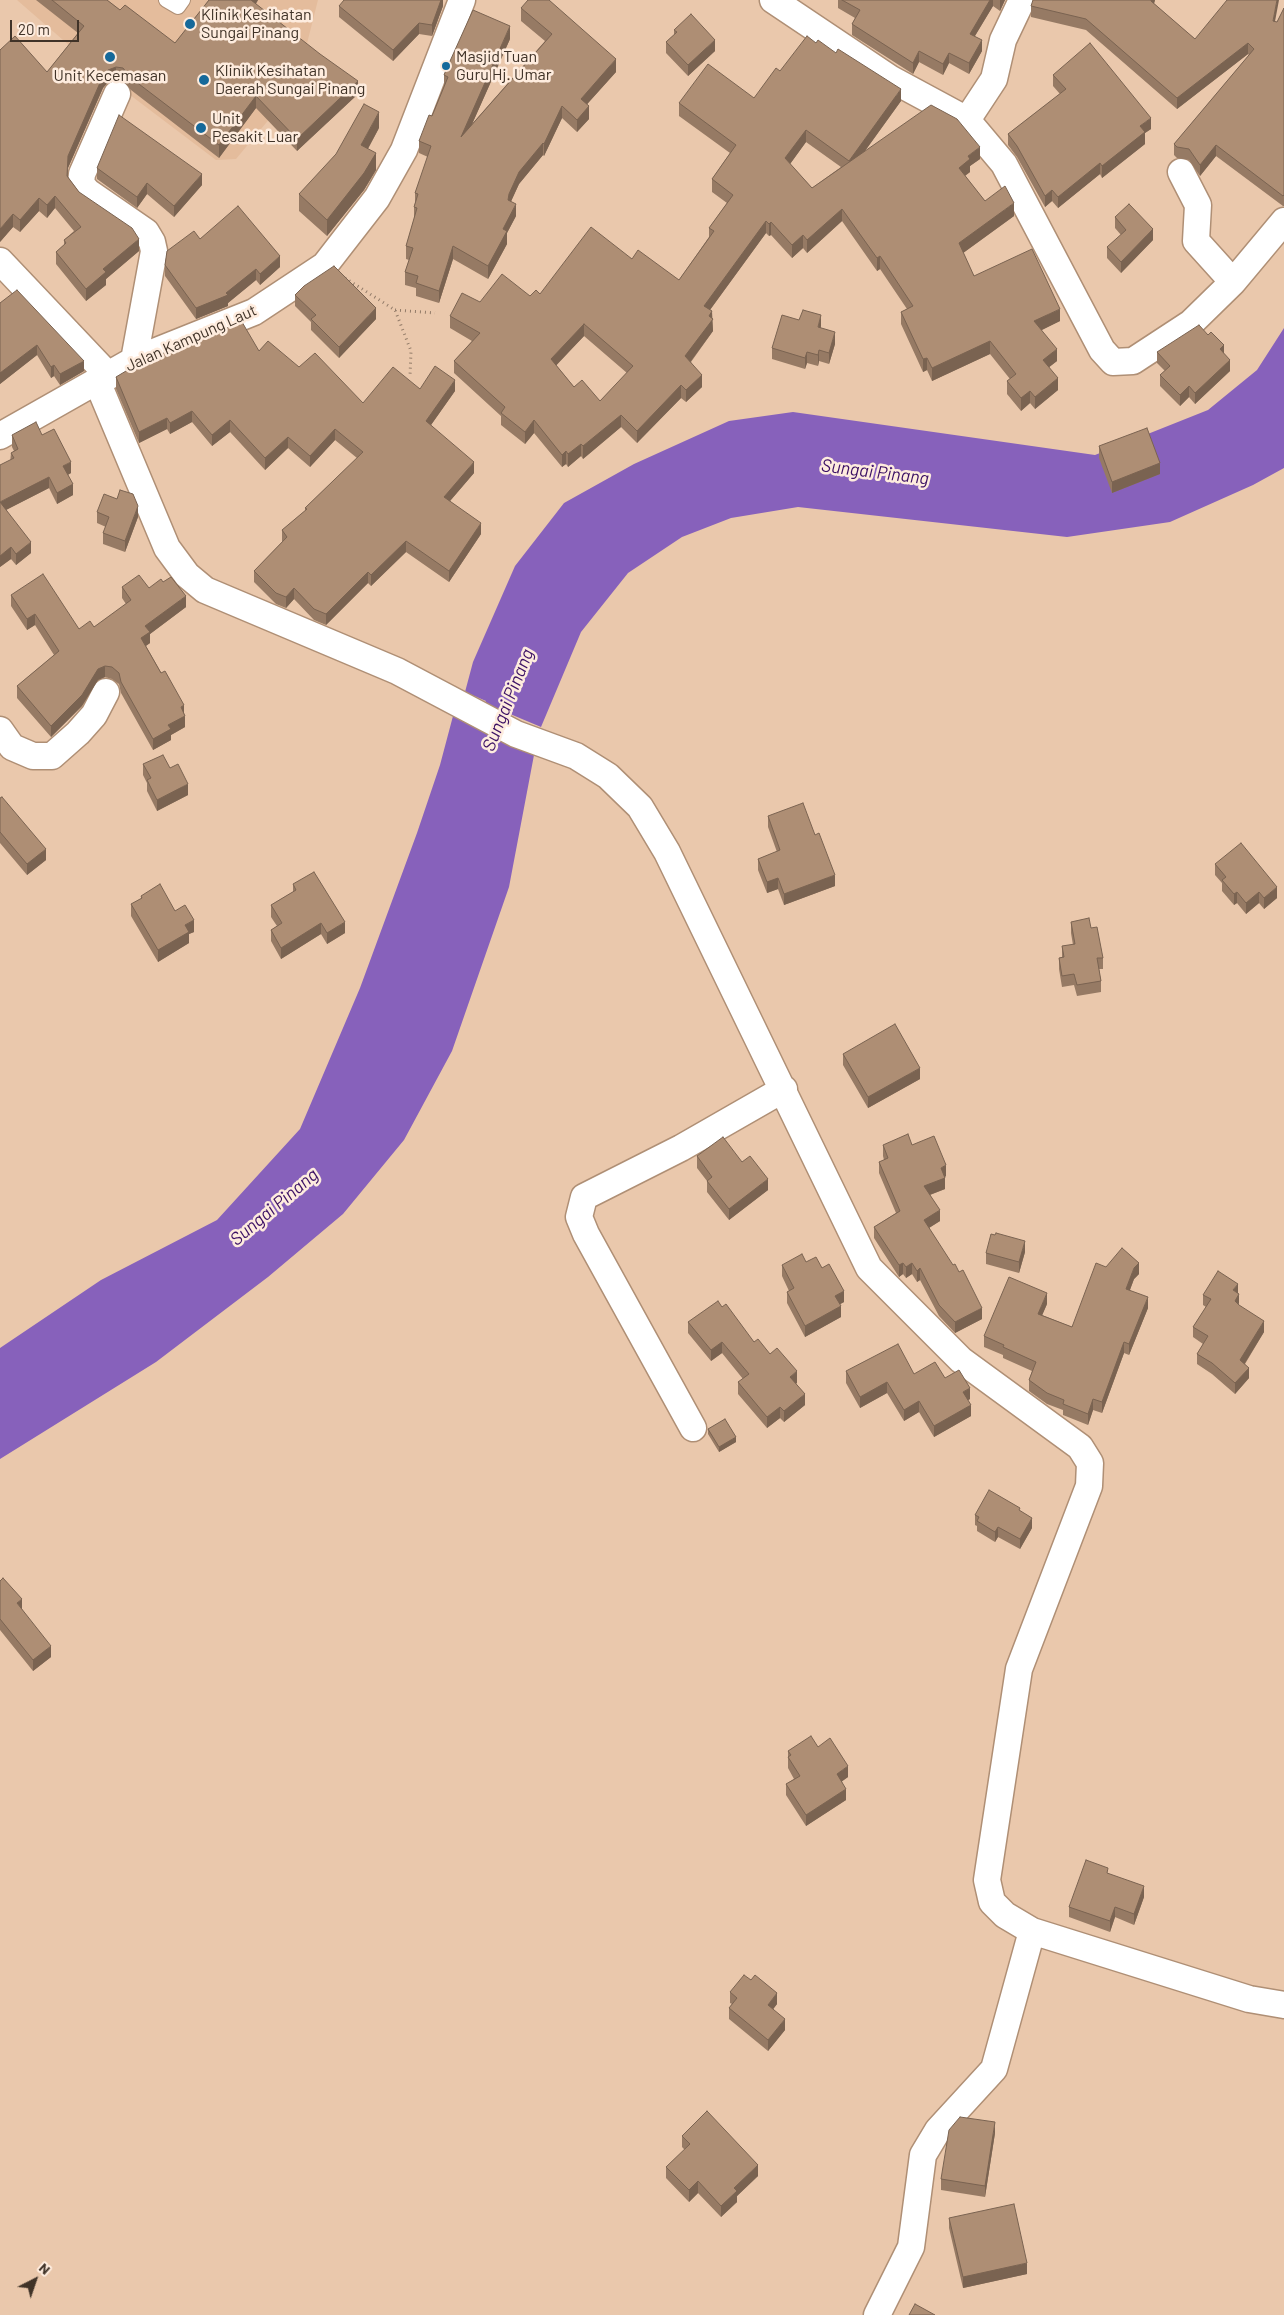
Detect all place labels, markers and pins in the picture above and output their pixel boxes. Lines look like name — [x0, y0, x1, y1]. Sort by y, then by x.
place label: Klinik Kesihatan Sungai Pinang — [201, 5, 312, 43]
marker: Klinik Kesihatan Sungai Pinang — [183, 17, 197, 31]
place label: Masjid Tuan Guru Hj. Umar — [456, 47, 552, 85]
marker: Unit Kecemasan — [103, 50, 117, 64]
marker: Masjid Tuan Guru Hj. Umar — [440, 60, 452, 72]
place label: Klinik Kesihatan Daerah Sungai Pinang — [215, 61, 365, 99]
place label: Unit Kecemasan — [54, 66, 166, 86]
marker: Klinik Kesihatan Daerah Sungai Pinang — [197, 73, 211, 87]
place label: Unit Pesakit Luar — [212, 109, 298, 147]
marker: Unit Pesakit Luar — [194, 121, 208, 135]

